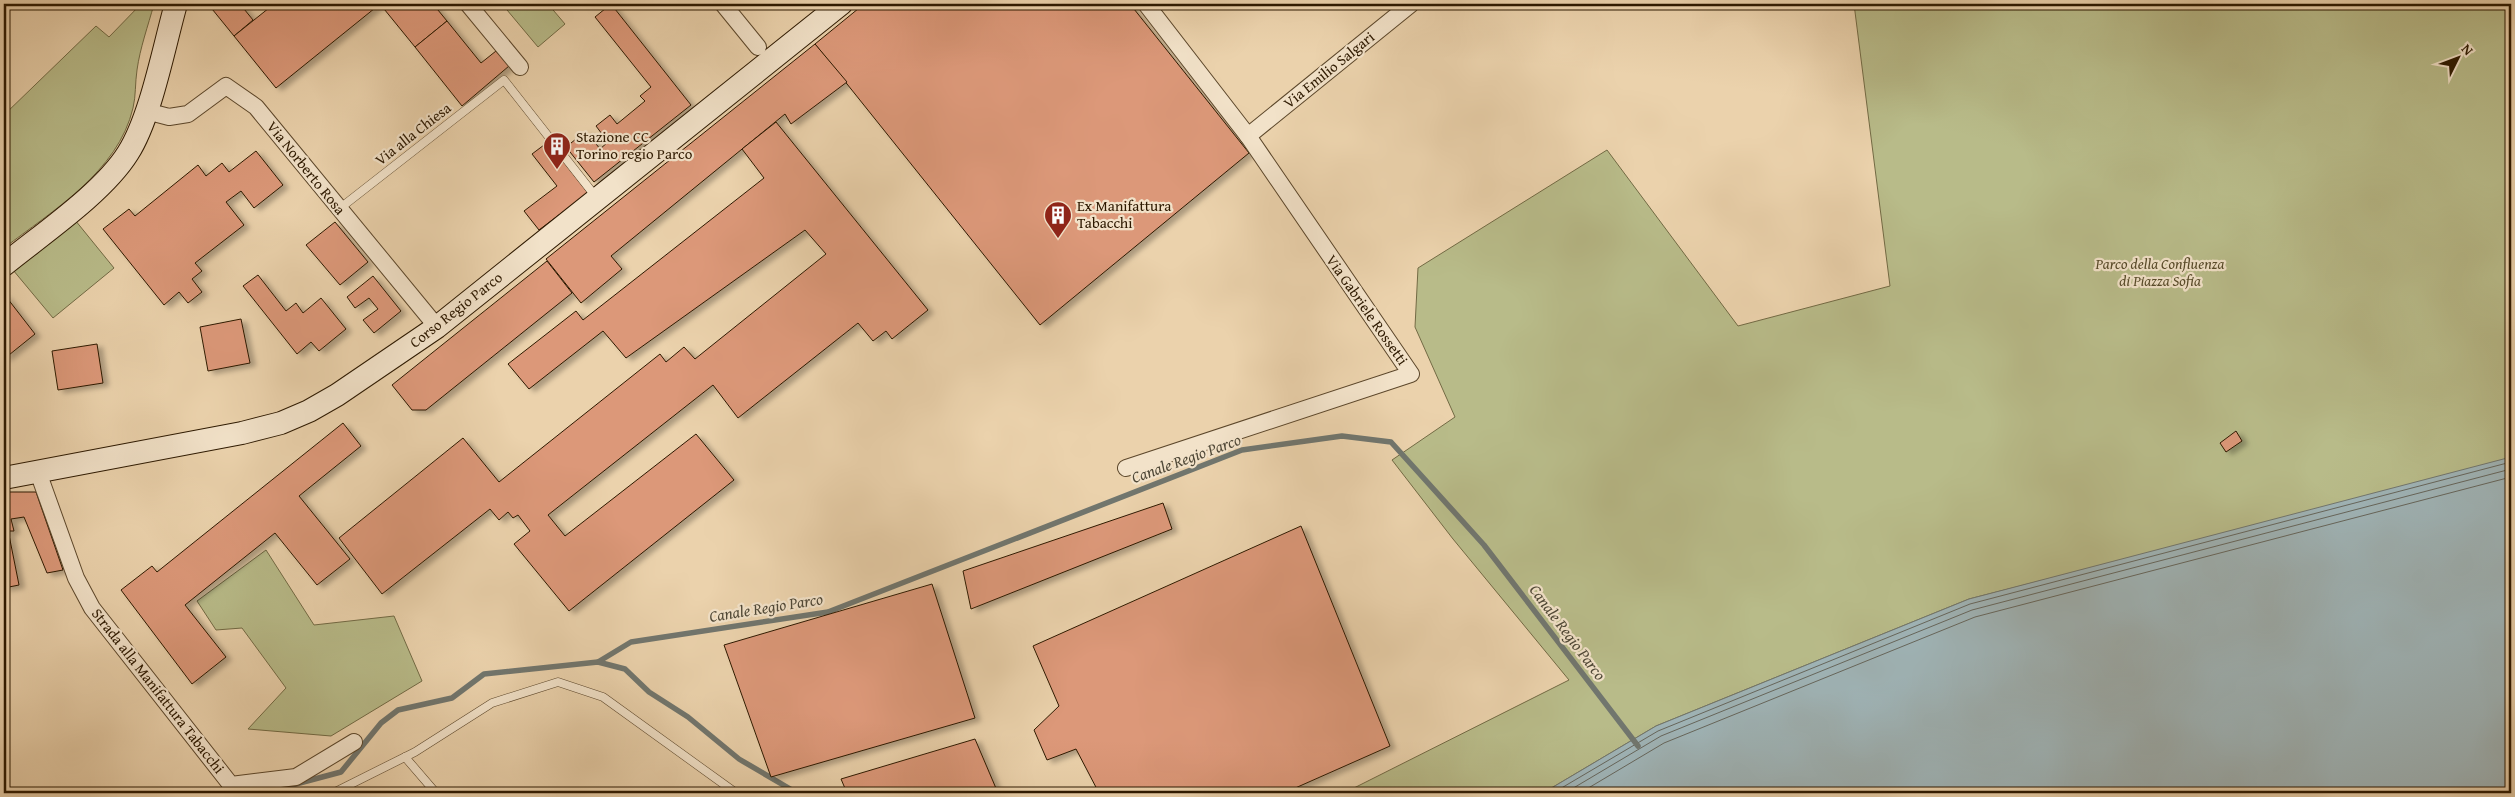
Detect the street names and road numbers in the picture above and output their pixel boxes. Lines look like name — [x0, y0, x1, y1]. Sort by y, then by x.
street label: Via Emilio Salgari — [1279, 26, 1379, 113]
street label: Via alla Chiesa — [370, 97, 455, 170]
street label: Via Norberto Rosa — [262, 117, 351, 219]
street label: Via Gabriele Rossetti — [1321, 250, 1413, 369]
street label: Corso Regio Parco — [405, 266, 507, 353]
street label: Strada alla Manifattura Tabacchi — [87, 604, 230, 778]

